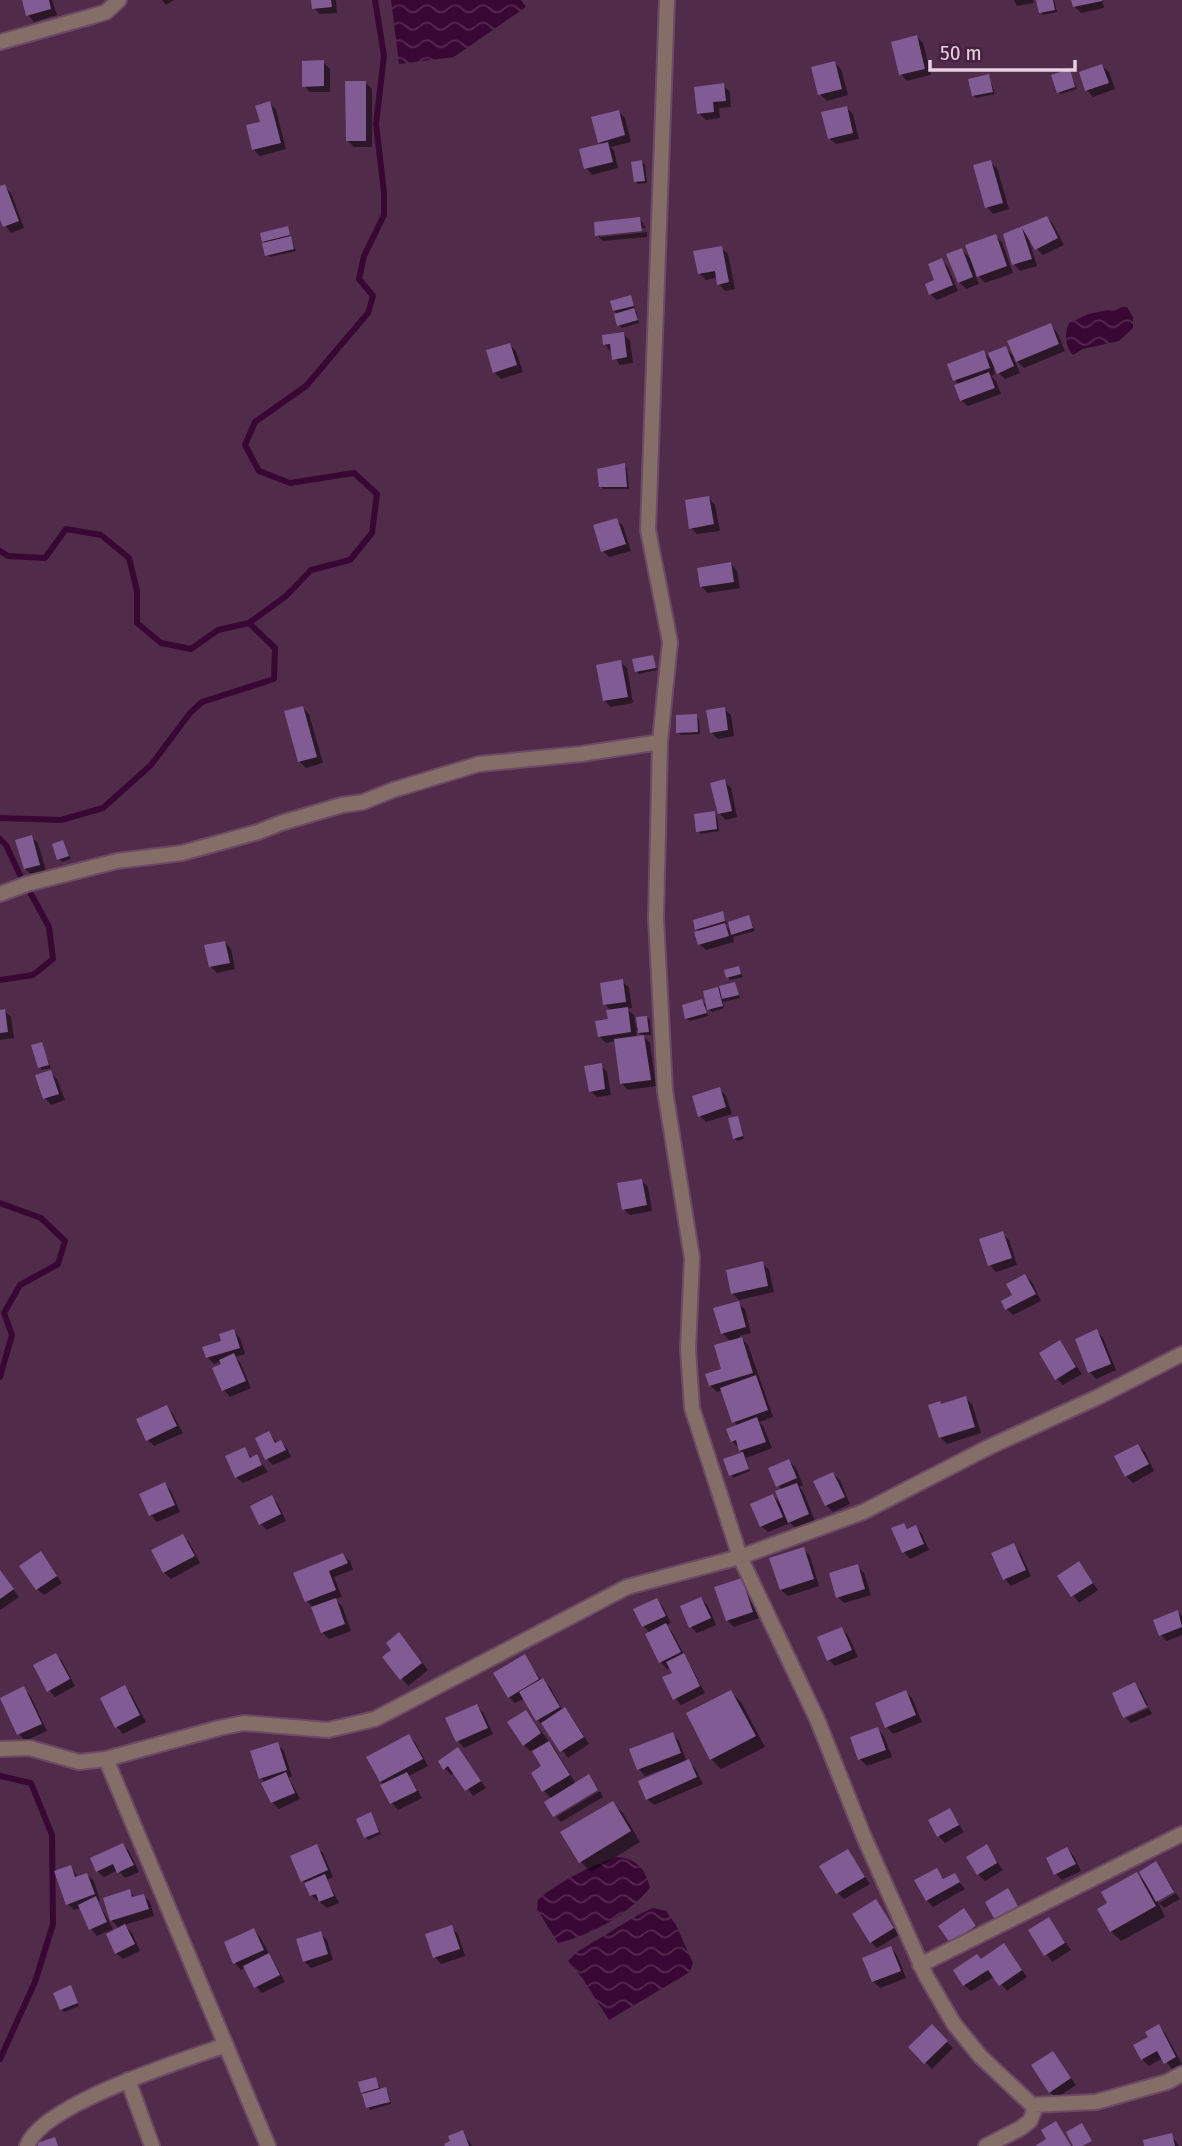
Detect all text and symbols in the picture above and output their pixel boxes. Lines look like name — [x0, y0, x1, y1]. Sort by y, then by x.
scale bar — [930, 28, 1075, 72]
text: 50 m — [940, 40, 982, 66]

